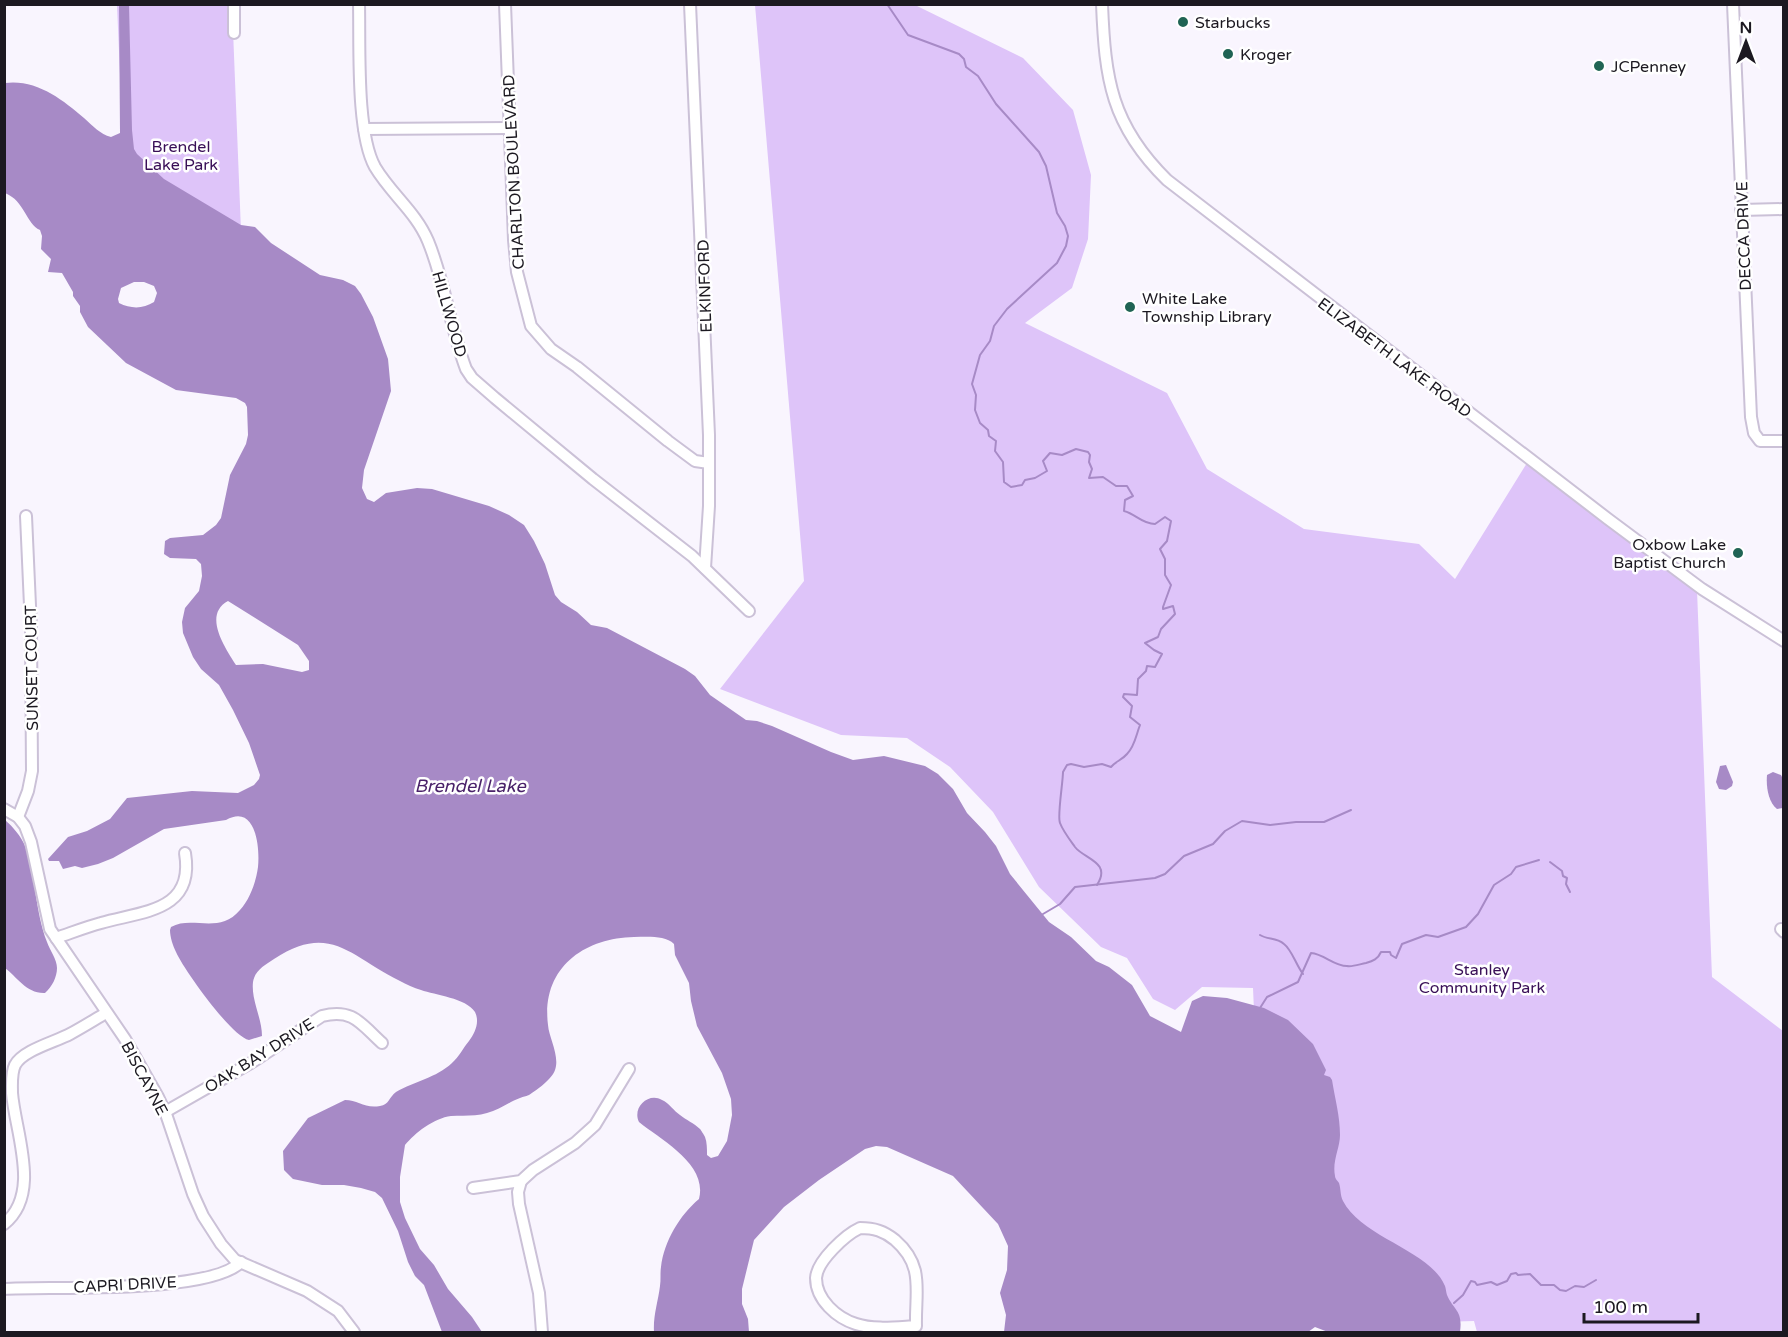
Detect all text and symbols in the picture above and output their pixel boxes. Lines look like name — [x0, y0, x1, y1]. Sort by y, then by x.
north arrow — [1716, 12, 1776, 72]
place label: Starbucks — [1195, 13, 1270, 33]
marker: Starbucks — [1176, 15, 1190, 29]
text: N — [1740, 18, 1752, 38]
place label: Kroger — [1240, 45, 1292, 65]
marker: Kroger — [1221, 47, 1235, 61]
place label: JCPenney — [1611, 57, 1687, 77]
marker: JCPenney — [1592, 59, 1606, 73]
street label: CHARLTON BOULEVARD — [499, 74, 529, 270]
park label: Brendel Lake Park — [144, 137, 218, 175]
street label: DECCA DRIVE — [1732, 181, 1756, 291]
street label: ELKINFORD — [693, 239, 717, 333]
street label: HILLWOOD — [427, 269, 471, 360]
place label: White Lake Township Library — [1142, 289, 1272, 327]
street label: ELIZABETH LAKE ROAD — [1314, 293, 1475, 422]
marker: White Lake Township Library — [1123, 300, 1137, 314]
place label: Oxbow Lake Baptist Church — [1613, 535, 1726, 573]
marker: Oxbow Lake Baptist Church — [1731, 546, 1745, 560]
street label: SUNSET COURT — [21, 605, 43, 731]
water label: Brendel Lake — [414, 775, 526, 797]
park label: Stanley Community Park — [1419, 960, 1545, 998]
street label: OAK BAY DRIVE — [201, 1014, 318, 1098]
street label: BISCAYNE — [116, 1038, 172, 1119]
street label: CAPRI DRIVE — [73, 1272, 177, 1298]
scale bar — [1584, 1286, 1698, 1324]
text: 100 m — [1593, 1296, 1648, 1318]

